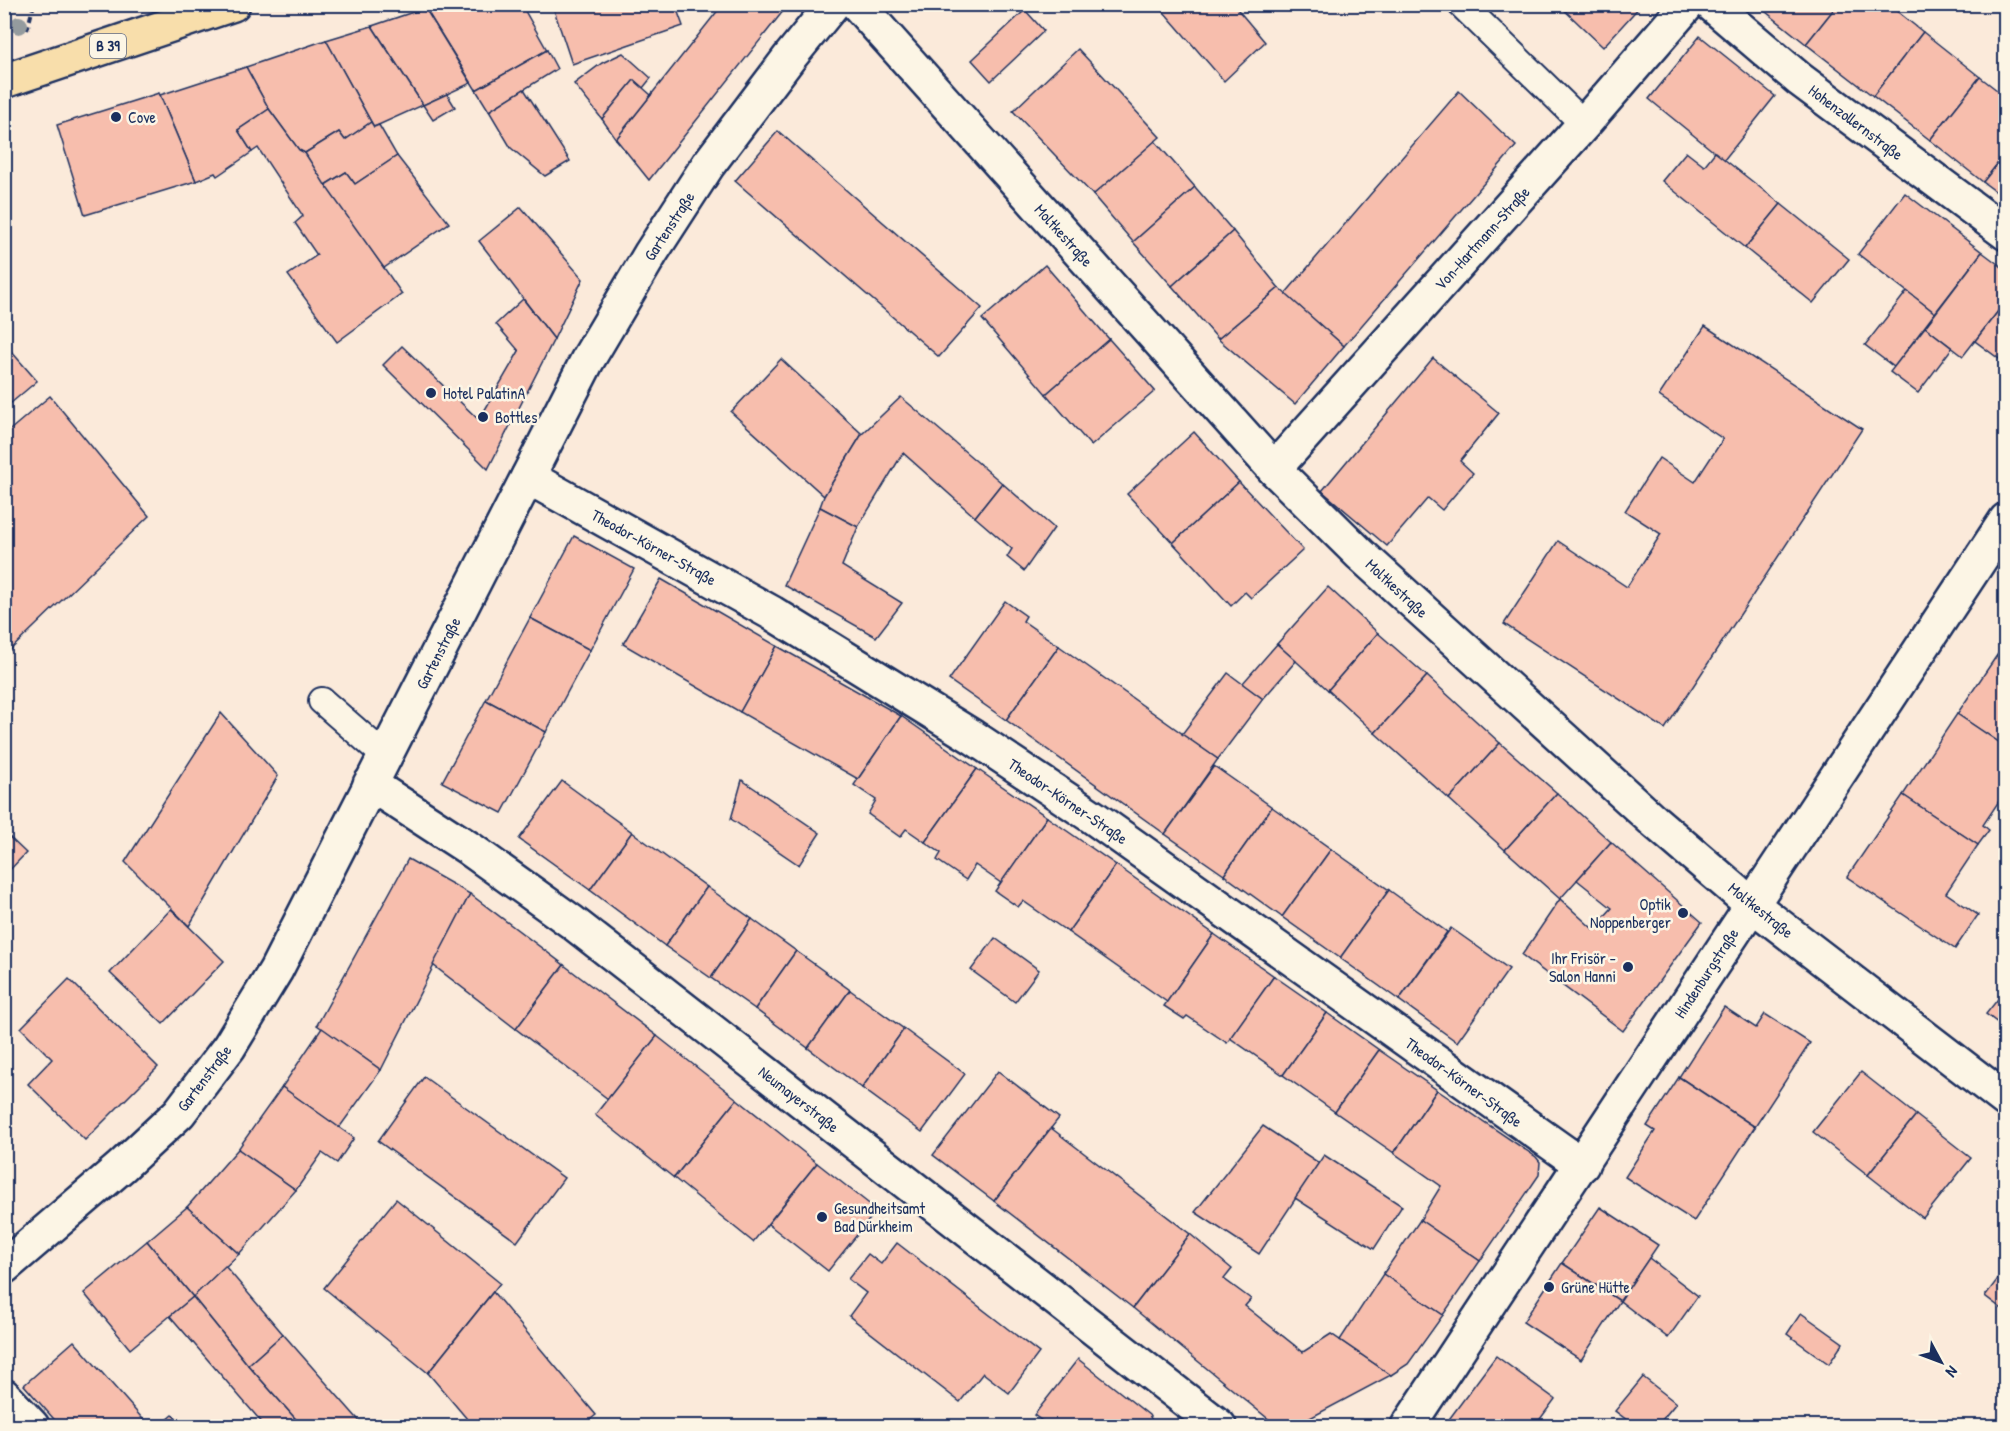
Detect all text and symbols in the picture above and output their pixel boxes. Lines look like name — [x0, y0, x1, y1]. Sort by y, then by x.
road number: B 39 — [90, 34, 126, 58]
street label: Hohenzollernstraße — [1804, 79, 1908, 165]
place label: Cove — [128, 106, 157, 128]
marker: Cove — [109, 110, 123, 124]
street label: Von-Hartmann-Straße — [1429, 181, 1535, 295]
street label: Gartenstraße — [638, 187, 700, 265]
street label: Moltkestraße — [1030, 199, 1099, 272]
place label: Hotel PalatinA — [443, 382, 526, 404]
marker: Hotel PalatinA — [424, 386, 438, 400]
place label: Bottles — [495, 406, 537, 428]
marker: Bottles — [476, 410, 490, 424]
street label: Theodor-Körner-Straße — [588, 504, 721, 591]
street label: Moltkestraße — [1361, 553, 1433, 623]
street label: Gartenstraße — [410, 613, 466, 693]
street label: Theodor-Körner-Straße — [1004, 753, 1133, 850]
street label: Moltkestraße — [1724, 877, 1799, 943]
place label: Optik Noppenberger — [1590, 893, 1671, 933]
marker: Optik Noppenberger — [1676, 906, 1690, 920]
street label: Hindenburgstraße — [1669, 923, 1744, 1022]
place label: Ihr Frisör - Salon Hanni — [1549, 947, 1616, 987]
marker: Ihr Frisör - Salon Hanni — [1621, 960, 1635, 974]
street label: Theodor-Körner-Straße — [1401, 1032, 1527, 1132]
street label: Gartenstraße — [172, 1040, 237, 1116]
street label: Neumayerstraße — [754, 1061, 844, 1138]
place label: Gesundheitsamt Bad Dürkheim — [834, 1197, 926, 1237]
marker: Gesundheitsamt Bad Dürkheim — [815, 1210, 829, 1224]
place label: Grüne Hütte — [1561, 1276, 1630, 1298]
marker: Grüne Hütte — [1542, 1280, 1556, 1294]
north arrow — [1911, 1332, 1971, 1392]
text: N — [1941, 1361, 1963, 1383]

